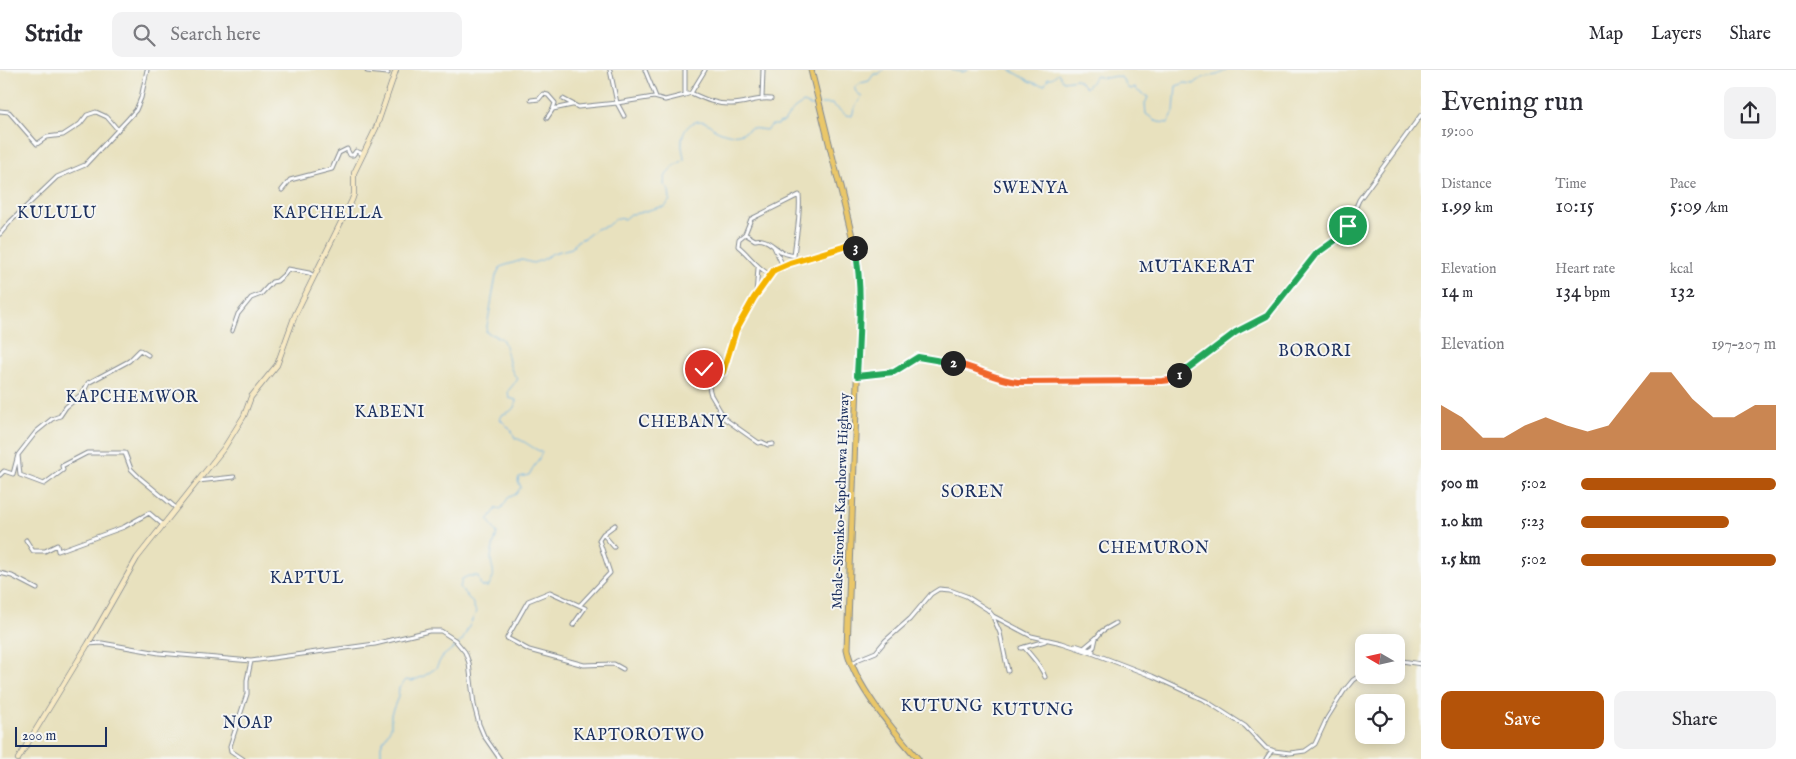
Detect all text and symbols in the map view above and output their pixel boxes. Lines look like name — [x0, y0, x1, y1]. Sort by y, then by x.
search box — [112, 12, 462, 57]
text: Stridr — [25, 19, 82, 50]
icon: search — [130, 21, 158, 49]
text: Search here — [170, 23, 261, 47]
text: Map — [1589, 23, 1623, 46]
text: Layers — [1651, 23, 1702, 46]
text: Share — [1730, 23, 1771, 46]
text: Evening run — [1441, 85, 1584, 120]
button: share — [1724, 87, 1776, 139]
text: 19:00 — [1441, 122, 1474, 142]
text: Distance — [1441, 175, 1492, 193]
text: Time — [1555, 175, 1586, 193]
text: Pace — [1670, 175, 1696, 193]
district label: SWENYA — [993, 179, 1069, 199]
text: 1.99 — [1441, 193, 1472, 220]
text: 10:15 — [1555, 193, 1594, 220]
text: 5:09 — [1670, 193, 1702, 220]
text: km — [1472, 199, 1493, 217]
text: /km — [1702, 199, 1728, 217]
district label: KULULU — [17, 204, 97, 224]
district label: KAPCHELLA — [273, 204, 383, 224]
pin — [1327, 205, 1369, 247]
icon: arrive — [1334, 212, 1362, 240]
pin: 3 — [842, 236, 868, 260]
text: 3 — [853, 239, 858, 257]
district label: MUTAKERAT — [1139, 258, 1255, 278]
text: Elevation — [1441, 260, 1497, 278]
text: Heart rate — [1555, 260, 1615, 278]
text: kcal — [1670, 260, 1693, 278]
text: 14 — [1441, 278, 1459, 305]
text: 134 — [1555, 278, 1581, 305]
text: 132 — [1670, 278, 1695, 305]
text: m — [1459, 284, 1473, 302]
text: bpm — [1581, 284, 1610, 302]
text: Elevation — [1441, 335, 1504, 355]
text: 197–207 m — [1712, 335, 1776, 355]
district label: BORORI — [1278, 342, 1352, 362]
pin — [683, 348, 725, 390]
pin: 2 — [940, 350, 966, 376]
text: 2 — [950, 354, 957, 372]
icon: check — [690, 355, 718, 383]
pin: 1 — [1166, 362, 1192, 388]
text: 1 — [1177, 366, 1182, 384]
district label: KAPCHEMWOR — [65, 388, 199, 408]
street label: Mbale-Sironko-Kapchorwa Highway — [828, 392, 854, 610]
district label: KABENI — [355, 403, 425, 423]
district label: CHEBANY — [638, 413, 728, 433]
text: 500 m — [1441, 474, 1478, 494]
text: 5:02 — [1521, 474, 1546, 494]
district label: SOREN — [941, 483, 1005, 503]
text: 1.0 km — [1441, 512, 1483, 532]
text: 5:23 — [1521, 512, 1545, 532]
district label: CHEMURON — [1098, 539, 1210, 559]
text: 1.5 km — [1441, 550, 1481, 570]
text: 5:02 — [1521, 550, 1546, 570]
district label: KAPTUL — [270, 569, 344, 589]
north arrow — [1355, 634, 1405, 684]
map controls — [1355, 634, 1405, 744]
button: Save — [1441, 691, 1604, 749]
button: Share — [1614, 691, 1776, 749]
button: locate — [1355, 694, 1405, 744]
district label: KUTUNG — [901, 697, 983, 717]
district label: KUTUNG — [992, 701, 1074, 721]
district label: NOAP — [223, 714, 273, 734]
scale bar — [15, 724, 108, 747]
district label: KAPTOROTWO — [573, 726, 705, 746]
text: 200 m — [22, 727, 56, 745]

